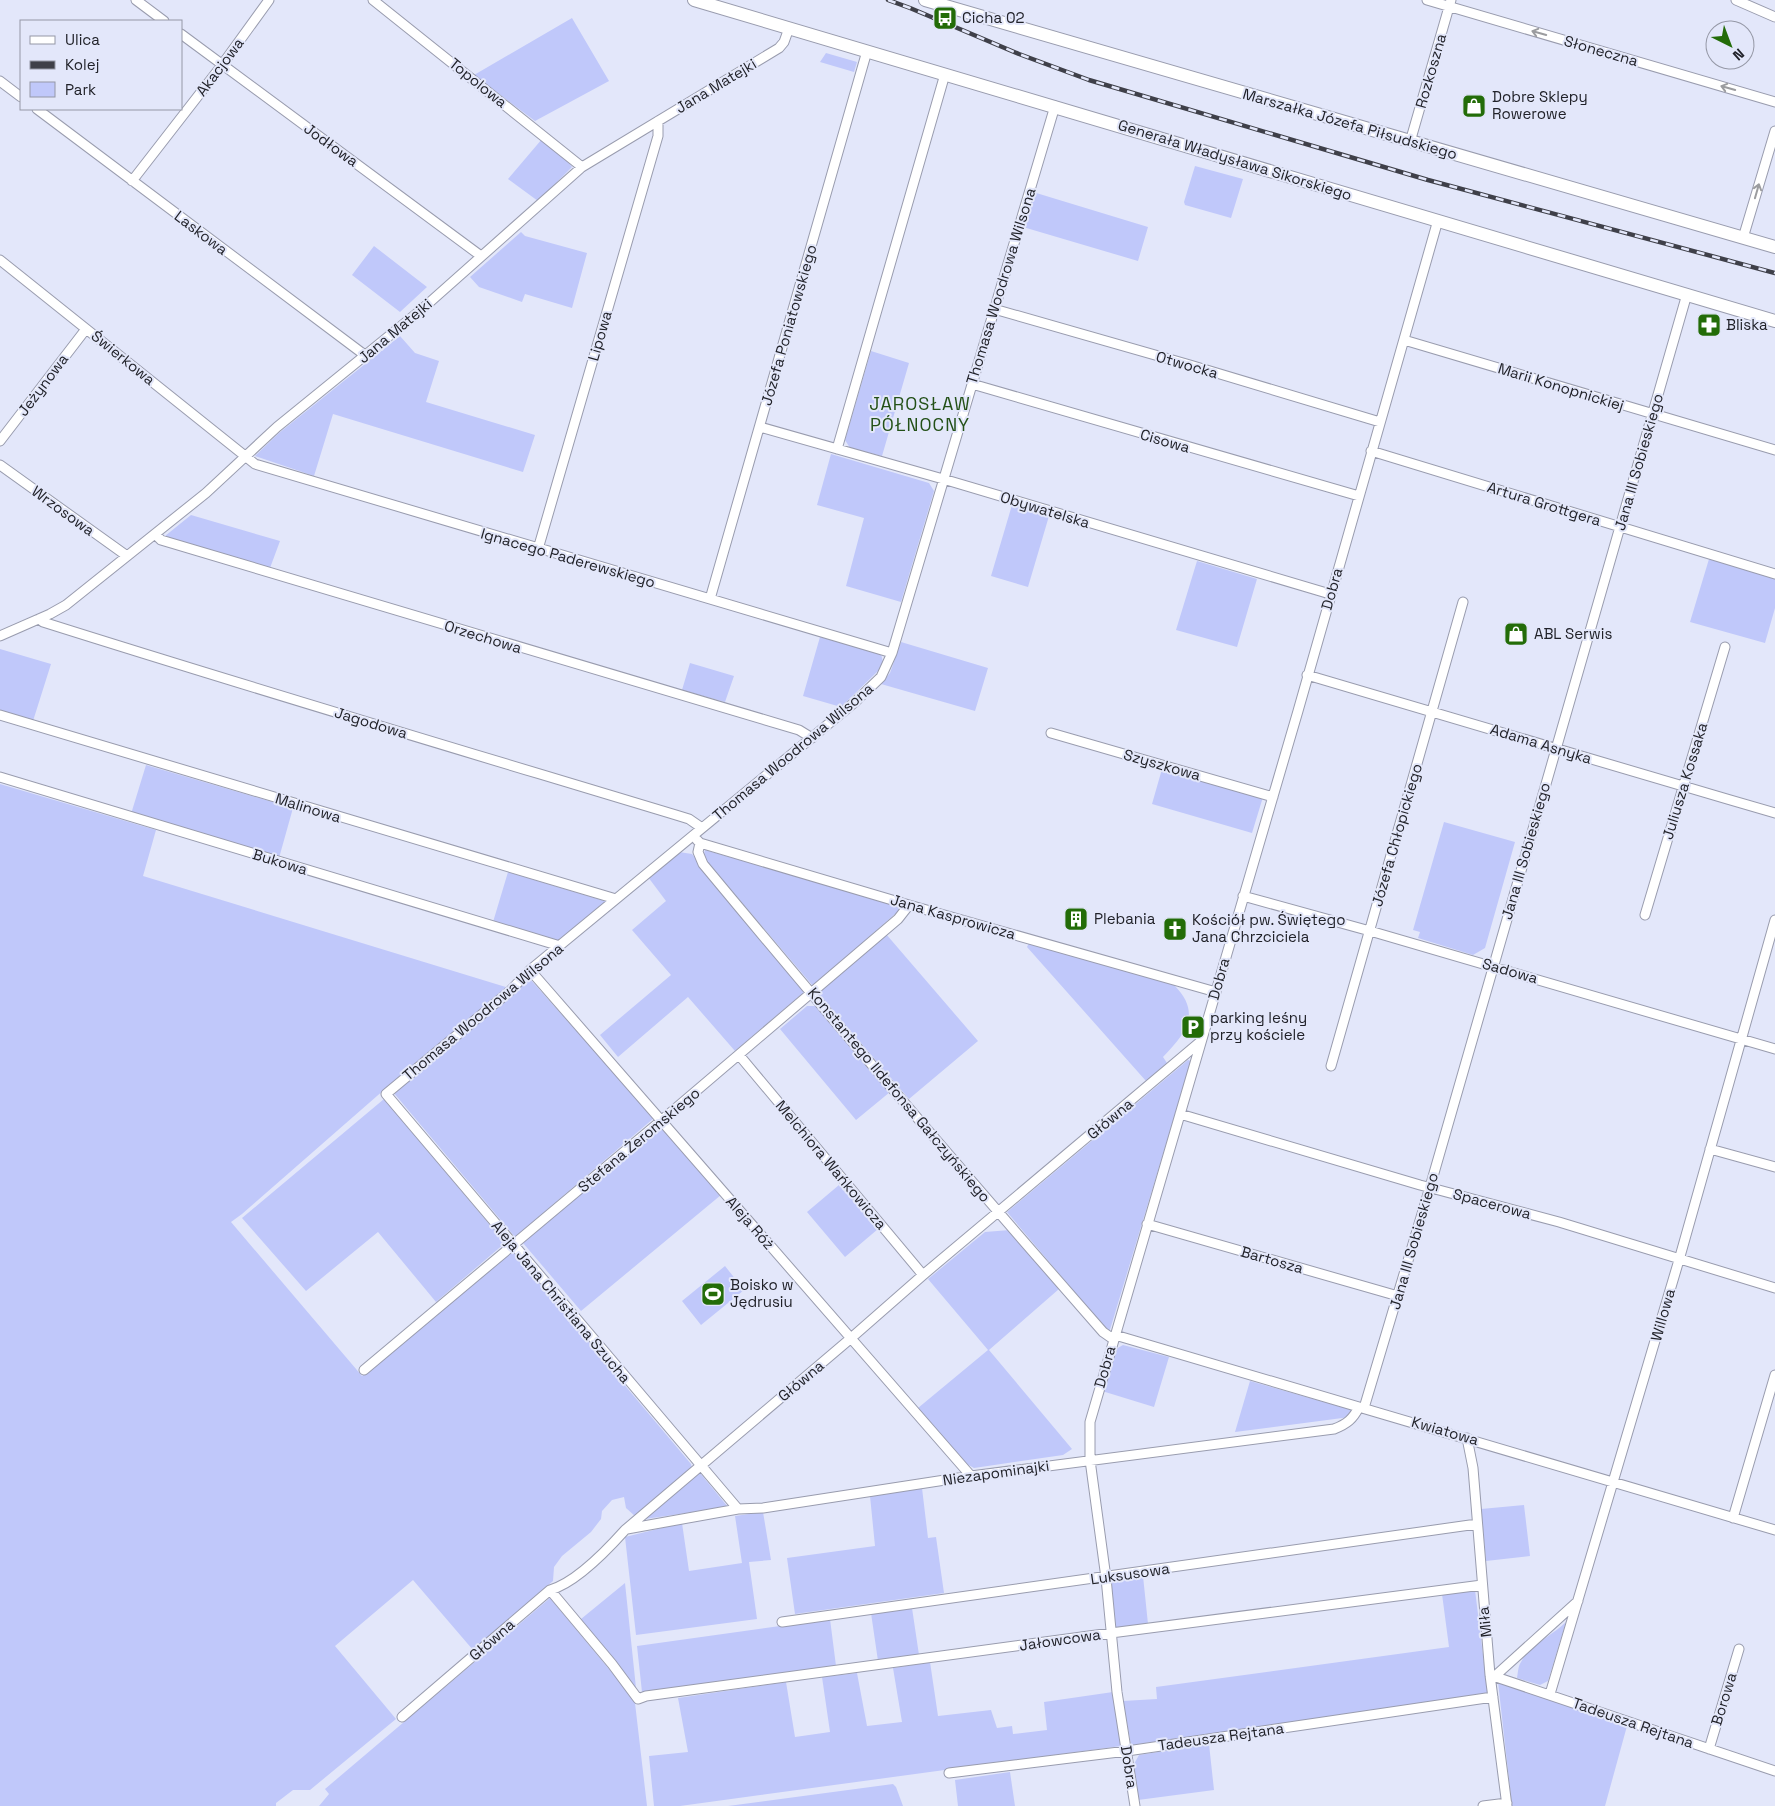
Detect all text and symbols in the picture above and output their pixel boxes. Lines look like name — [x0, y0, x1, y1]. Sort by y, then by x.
bus stop icon: Cicha 02 — [932, 5, 958, 31]
place label: Cicha 02 — [962, 8, 1025, 27]
legend — [20, 20, 182, 110]
north arrow — [1705, 20, 1755, 70]
one-way arrow — [1531, 27, 1547, 37]
text: Ulica — [65, 30, 100, 49]
street label: Rozkoszna — [1411, 31, 1450, 110]
street label: Słoneczna — [1562, 31, 1641, 70]
street label: Akacjowa — [192, 34, 248, 100]
text: N — [1729, 45, 1748, 64]
street label: Topolowa — [446, 54, 511, 112]
street label: Jana Matejki — [672, 54, 760, 117]
text: Kolej — [65, 55, 99, 74]
text: Park — [65, 80, 96, 99]
one-way arrow — [1721, 83, 1737, 93]
street label: Marszałka Józefa Piłsudskiego — [1241, 84, 1460, 163]
place label: Dobre Sklepy Rowerowe — [1492, 87, 1588, 123]
shop icon: Dobre Sklepy Rowerowe — [1461, 93, 1487, 119]
street label: Generała Władysława Sikorskiego — [1116, 115, 1354, 204]
street label: Jodłowa — [300, 119, 363, 171]
one-way arrow — [1753, 183, 1763, 199]
street label: Thomasa Woodrowa Wilsona — [962, 185, 1040, 386]
street label: Laskowa — [171, 206, 232, 259]
street label: Józefa Poniatowskiego — [756, 242, 821, 408]
street label: Jana Matejki — [354, 294, 436, 367]
street label: Lipowa — [583, 308, 616, 363]
pharmacy icon: Bliska — [1696, 312, 1722, 338]
place label: Bliska — [1726, 315, 1768, 334]
street label: Świerkowa — [88, 326, 159, 389]
street label: Otwocka — [1154, 347, 1221, 383]
street label: Jeżynowa — [13, 350, 72, 420]
street label: Marii Konopnickiej — [1496, 358, 1627, 415]
street label: Jana III Sobieskiego — [1610, 391, 1667, 533]
district label: JAROSŁAW PÓŁNOCNY — [869, 392, 971, 436]
street label: Cisowa — [1138, 424, 1193, 457]
street label: Artura Grottgera — [1485, 477, 1604, 530]
street label: Wrzosowa — [28, 481, 99, 540]
street label: Obywatelska — [998, 487, 1093, 532]
street label: Ignacego Paderewskiego — [479, 523, 658, 592]
street label: Dobra — [1316, 565, 1347, 612]
street label: Orzechowa — [442, 616, 524, 657]
shop icon: ABL Serwis — [1503, 621, 1529, 647]
place label: ABL Serwis — [1534, 624, 1612, 643]
street label: Thomasa Woodrowa Wilsona — [708, 678, 877, 825]
street label: Jagodowa — [332, 702, 410, 743]
street label: Adama Asnyka — [1488, 719, 1595, 768]
street label: Juliusza Kossaka — [1658, 720, 1711, 842]
street label: Szyszkowa — [1121, 744, 1203, 785]
street label: Józefa Chłopickiego — [1367, 761, 1426, 909]
street label: Jana III Sobieskiego — [1497, 780, 1554, 922]
street label: Malinowa — [273, 789, 344, 827]
street label: Bukowa — [250, 844, 310, 879]
street label: Jana Kasprowicza — [888, 890, 1018, 944]
building icon: Plebania — [1063, 906, 1089, 932]
place label: Plebania — [1094, 909, 1156, 928]
place label: Kościół pw. Świętego Jana Chrzciciela — [1192, 910, 1345, 946]
church icon: Kościół pw. Świętego Jana Chrzciciela — [1162, 916, 1188, 942]
street label: Thomasa Woodrowa Wilsona — [398, 938, 567, 1085]
street label: Sadowa — [1480, 954, 1540, 988]
street label: Dobra — [1203, 955, 1234, 1002]
street label: Konstantego Ildefonsa Gałczyńskiego — [804, 983, 995, 1206]
place label: parking leśny przy kościele — [1210, 1008, 1307, 1044]
parking icon: parking leśny przy kościele — [1180, 1014, 1206, 1040]
street label: Stefana Żeromskiego — [574, 1083, 704, 1196]
street label: Główna — [1083, 1094, 1137, 1143]
street label: Melchiora Wańkowicza — [772, 1096, 891, 1233]
street label: Jana III Sobieskiego — [1385, 1170, 1442, 1312]
street label: Spacerowa — [1451, 1184, 1534, 1223]
street label: Aleja Róż — [722, 1192, 779, 1253]
street label: Aleja Jana Christiana Szucha — [488, 1216, 635, 1387]
street label: Bartosza — [1239, 1242, 1306, 1278]
place label: Boisko w Jędrusiu — [730, 1275, 794, 1311]
sports icon: Boisko w Jędrusiu — [700, 1281, 726, 1307]
street label: Willowa — [1646, 1286, 1679, 1343]
street label: Dobra — [1089, 1343, 1120, 1390]
street label: Główna — [774, 1356, 828, 1405]
street label: Kwiatowa — [1409, 1412, 1481, 1449]
street label: Niezapominajki — [941, 1456, 1050, 1489]
street label: Luksusowa — [1089, 1558, 1171, 1588]
street label: Miła — [1473, 1605, 1496, 1638]
street label: Główna — [465, 1614, 519, 1665]
street label: Jałowcowa — [1018, 1624, 1102, 1655]
street label: Borowa — [1707, 1670, 1741, 1728]
street label: Tadeusza Rejtana — [1570, 1693, 1697, 1752]
street label: Tadeusza Rejtana — [1157, 1718, 1286, 1755]
street label: Dobra — [1117, 1744, 1142, 1790]

